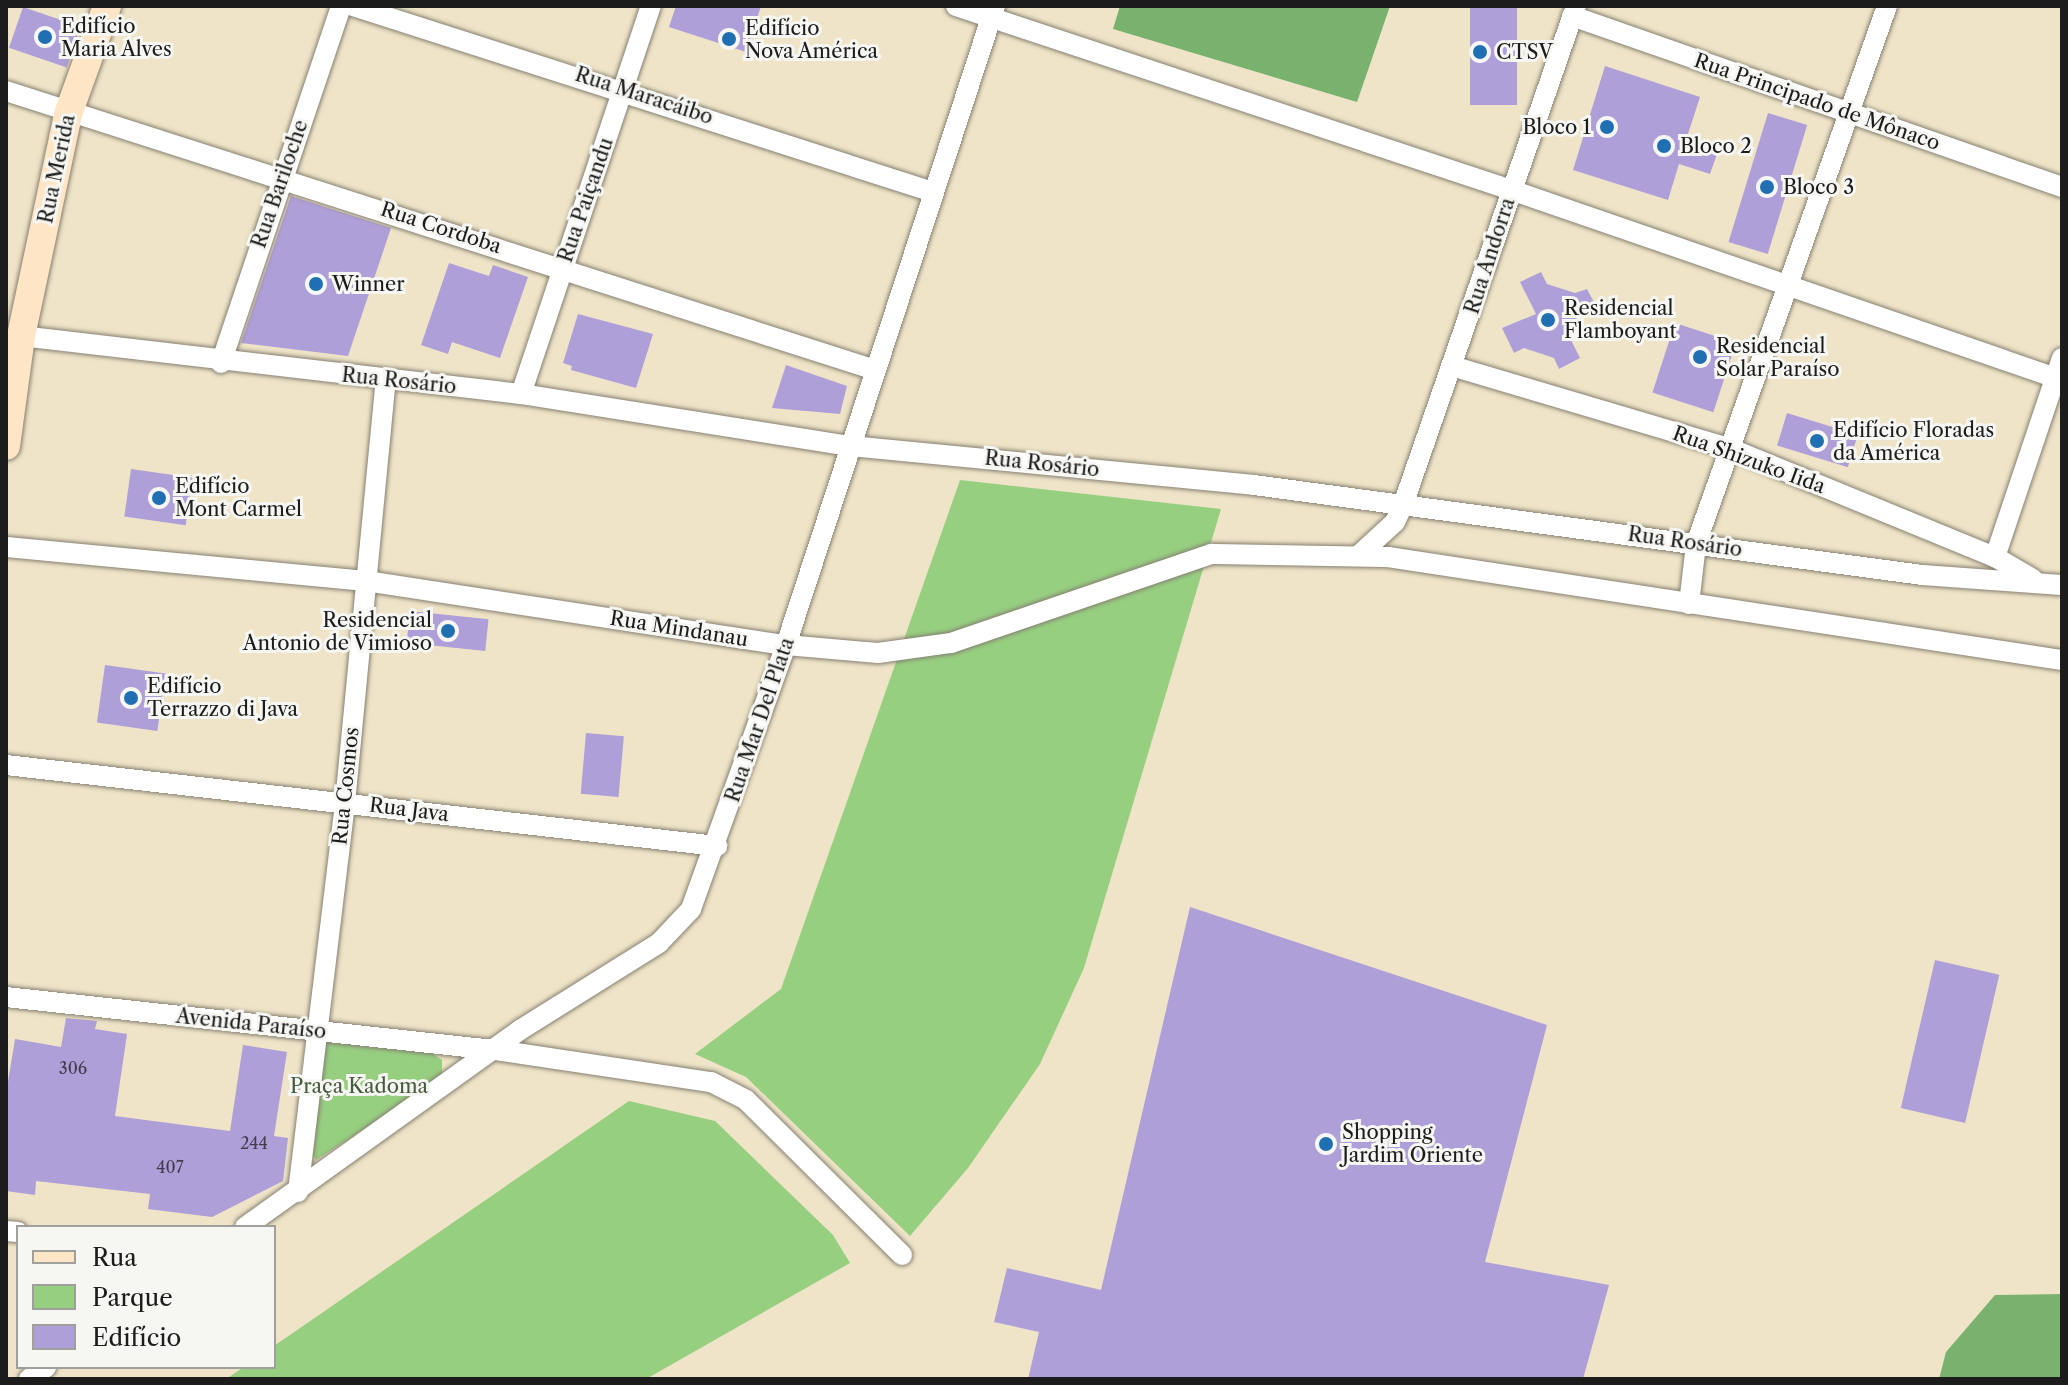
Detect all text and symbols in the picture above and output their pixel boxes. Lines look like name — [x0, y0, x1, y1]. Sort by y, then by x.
place label: Edifício Maria Alves — [61, 14, 173, 61]
place label: Edifício Nova América — [745, 16, 879, 63]
marker: Edifício Maria Alves — [36, 28, 54, 46]
marker: Edifício Nova América — [720, 30, 738, 48]
place label: CTSV — [1496, 40, 1553, 64]
marker: CTSV — [1471, 43, 1489, 61]
street label: Rua Principado de Mônaco — [1691, 49, 1943, 155]
street label: Rua Maracáibo — [572, 62, 716, 130]
street label: Rua Merida — [34, 112, 80, 226]
place label: Bloco 1 — [1522, 115, 1591, 139]
street label: Rua Bariloche — [247, 117, 313, 251]
marker: Bloco 1 — [1598, 118, 1616, 136]
street label: Rua Paiçandu — [553, 134, 619, 266]
place label: Bloco 2 — [1680, 134, 1752, 158]
marker: Bloco 2 — [1655, 137, 1673, 155]
place label: Bloco 3 — [1783, 175, 1854, 199]
marker: Bloco 3 — [1758, 178, 1776, 196]
street label: Rua Andorra — [1460, 194, 1520, 318]
street label: Rua Cordoba — [378, 197, 504, 259]
place label: Winner — [332, 272, 405, 296]
marker: Winner — [307, 275, 325, 293]
place label: Residencial Flamboyant — [1564, 296, 1677, 343]
marker: Residencial Flamboyant — [1539, 311, 1557, 329]
place label: Residencial Solar Paraíso — [1716, 334, 1840, 381]
marker: Residencial Solar Paraíso — [1691, 348, 1709, 366]
street label: Rua Rosário — [340, 363, 458, 399]
place label: Edifício Floradas da América — [1833, 418, 1994, 465]
street label: Rua Shizuko Iida — [1669, 421, 1829, 499]
marker: Edifício Floradas da América — [1808, 432, 1826, 450]
street label: Rua Rosário — [983, 446, 1101, 482]
place label: Edifício Mont Carmel — [175, 474, 302, 521]
marker: Edifício Mont Carmel — [150, 489, 168, 507]
street label: Rua Rosário — [1626, 522, 1744, 562]
street label: Rua Mindanau — [608, 606, 750, 652]
place label: Residencial Antonio de Vimioso — [242, 608, 432, 655]
marker: Residencial Antonio de Vimioso — [439, 622, 457, 640]
street label: Rua Mar Del Plata — [720, 634, 800, 806]
place label: Edifício Terrazzo di Java — [147, 674, 298, 721]
marker: Edifício Terrazzo di Java — [122, 689, 140, 707]
street label: Rua Cosmos — [328, 726, 364, 846]
street label: Rua Java — [368, 793, 450, 827]
street label: Avenida Paraíso — [175, 1004, 327, 1044]
house number: 306 — [59, 1058, 87, 1078]
park label: Praça Kadoma — [290, 1074, 428, 1098]
place label: Shopping Jardim Oriente — [1342, 1120, 1483, 1167]
house number: 244 — [240, 1133, 268, 1153]
marker: Shopping Jardim Oriente — [1317, 1135, 1335, 1153]
house number: 407 — [156, 1157, 184, 1177]
legend — [16, 1225, 276, 1369]
text: Rua — [92, 1243, 137, 1272]
text: Parque — [92, 1283, 173, 1312]
text: Edifício — [92, 1323, 181, 1352]

